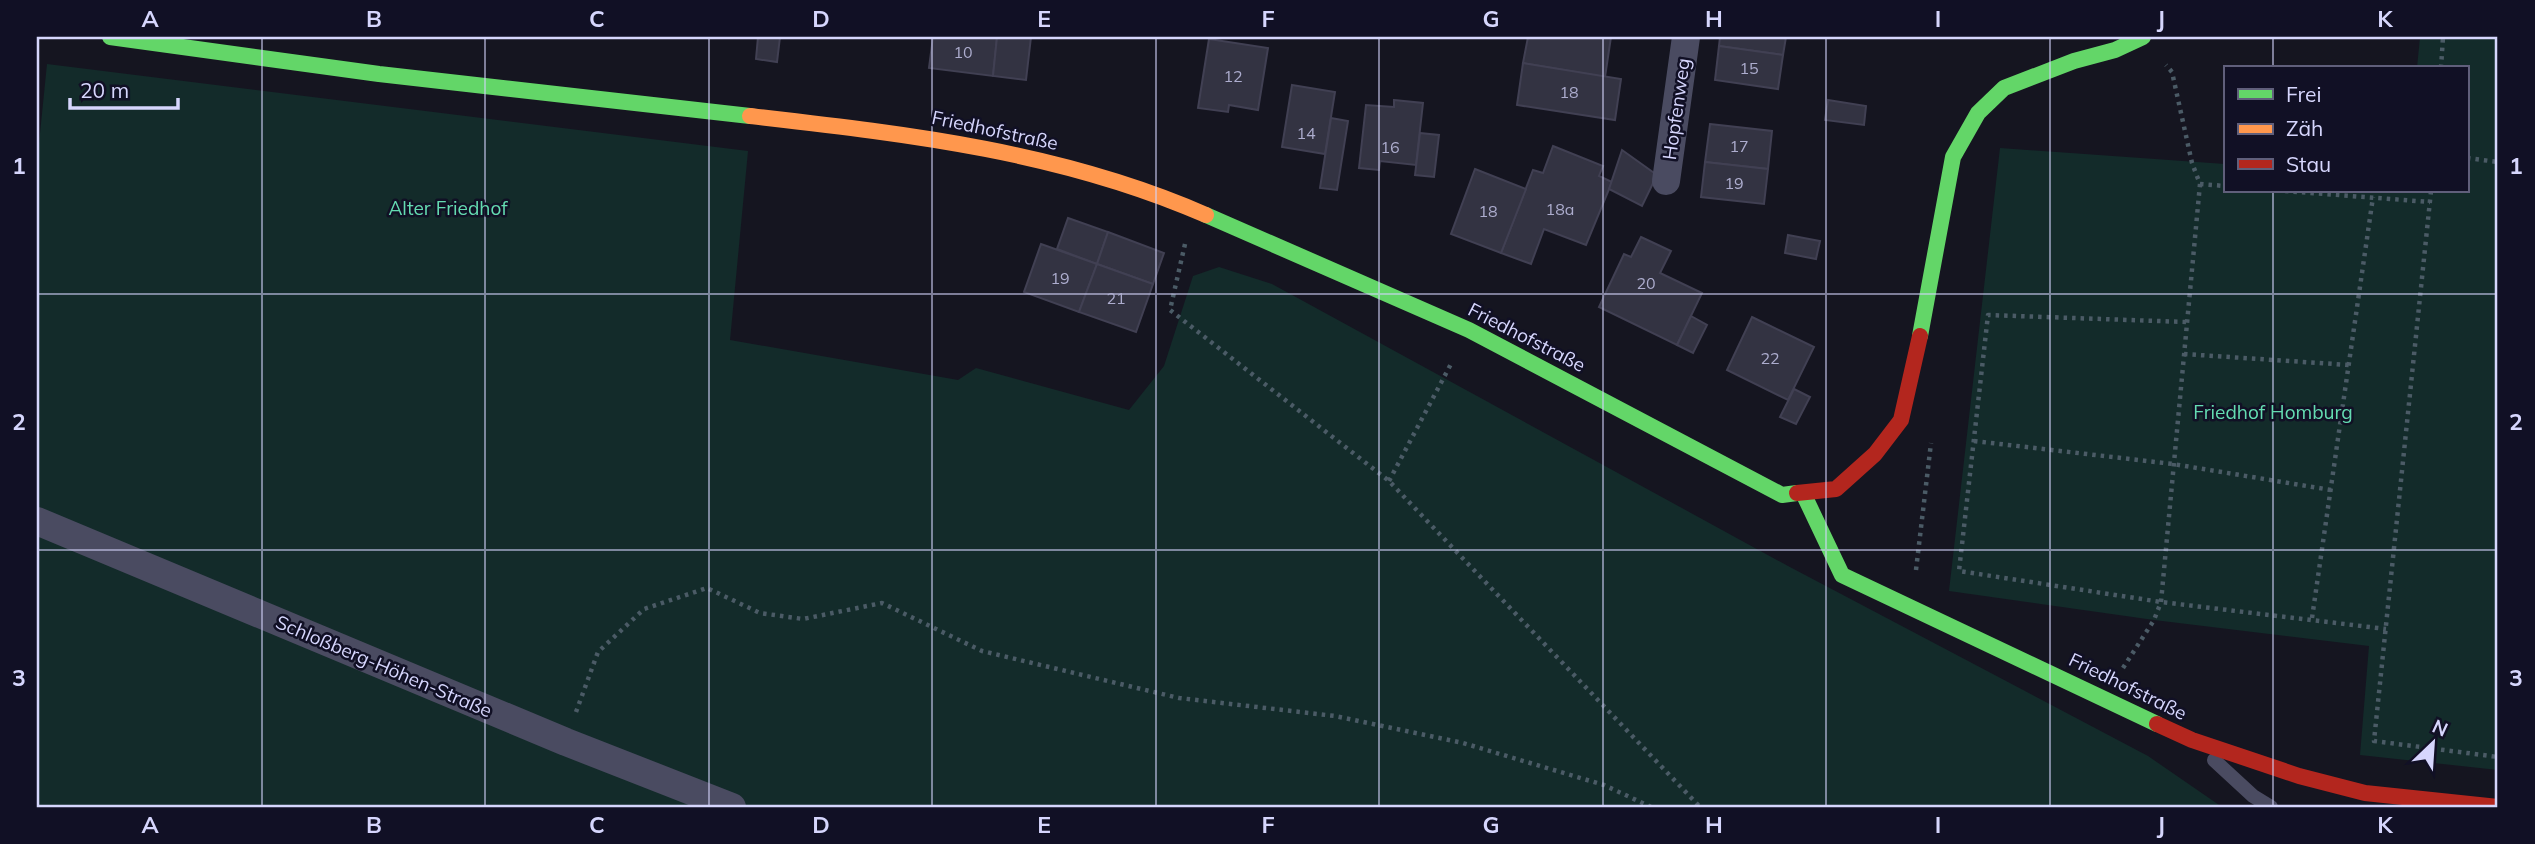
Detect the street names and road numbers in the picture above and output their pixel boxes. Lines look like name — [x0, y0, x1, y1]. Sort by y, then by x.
street label: Hopfenweg — [1657, 57, 1695, 161]
street label: Friedhofstraße — [930, 105, 1060, 155]
street label: Friedhofstraße — [1464, 297, 1590, 377]
street label: Schloßberg-Höhen-Straße — [272, 609, 496, 723]
street label: Friedhofstraße — [2065, 647, 2191, 725]

